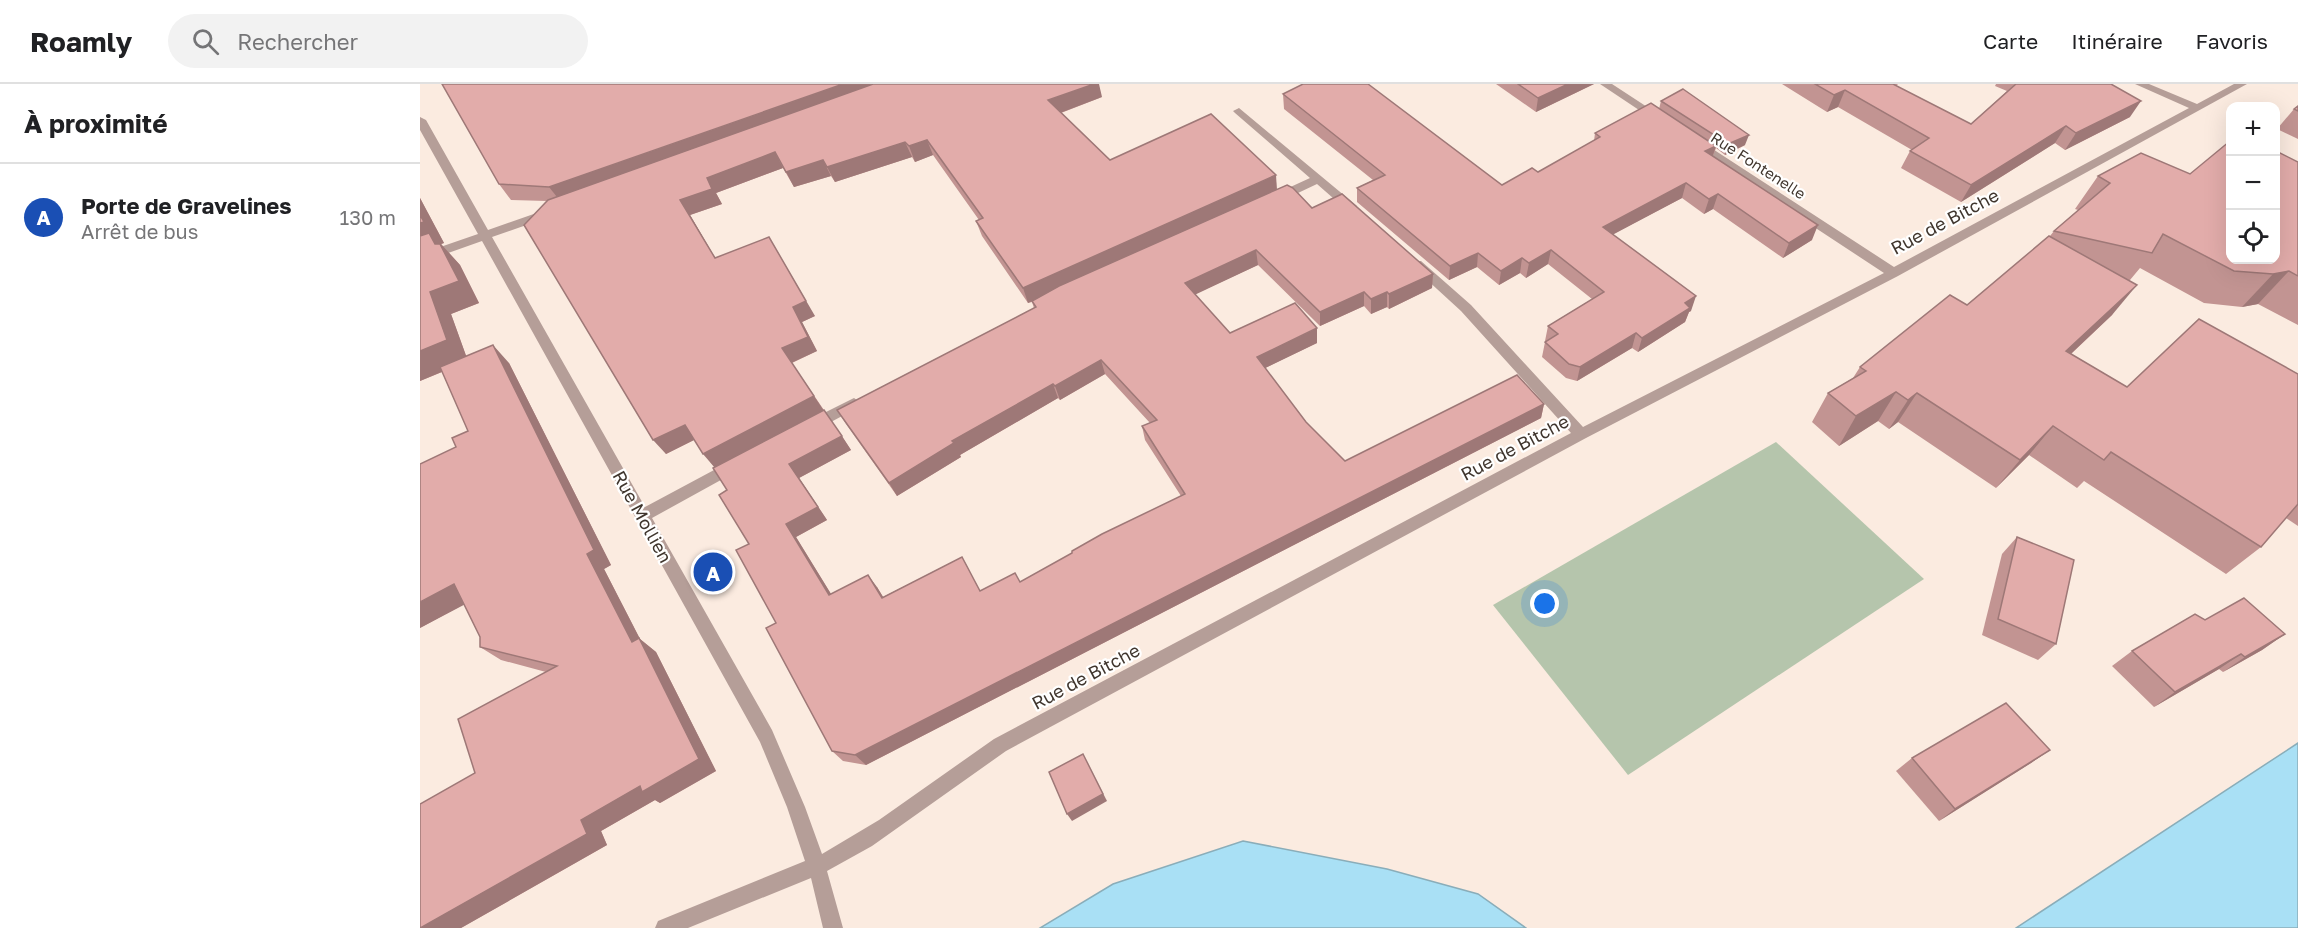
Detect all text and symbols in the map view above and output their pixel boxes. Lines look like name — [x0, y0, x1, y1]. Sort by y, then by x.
search box — [168, 14, 588, 68]
text: Roamly — [30, 25, 132, 58]
icon: search — [189, 25, 222, 58]
text: Rechercher — [237, 28, 358, 55]
text: Carte — [1983, 28, 2038, 54]
text: Itinéraire — [2071, 28, 2163, 54]
text: Favoris — [2196, 28, 2268, 54]
map controls — [2226, 102, 2280, 264]
button: + — [2226, 102, 2280, 156]
text: À proximité — [24, 108, 168, 139]
street label: Rue Fontenelle — [1708, 128, 1809, 203]
button: − — [2226, 156, 2280, 210]
street label: Rue de Bitche — [1887, 183, 2002, 259]
text: Porte de Gravelines — [81, 192, 292, 219]
text: A — [36, 205, 51, 229]
text: 130 m — [340, 205, 396, 229]
button: locate — [2226, 210, 2280, 264]
text: Arrêt de bus — [81, 219, 198, 243]
street label: Rue de Bitche — [1457, 409, 1572, 485]
street label: Rue Mollien — [609, 467, 677, 566]
pin: A — [694, 550, 732, 594]
your location — [1530, 589, 1559, 618]
street label: Rue de Bitche — [1028, 638, 1143, 714]

